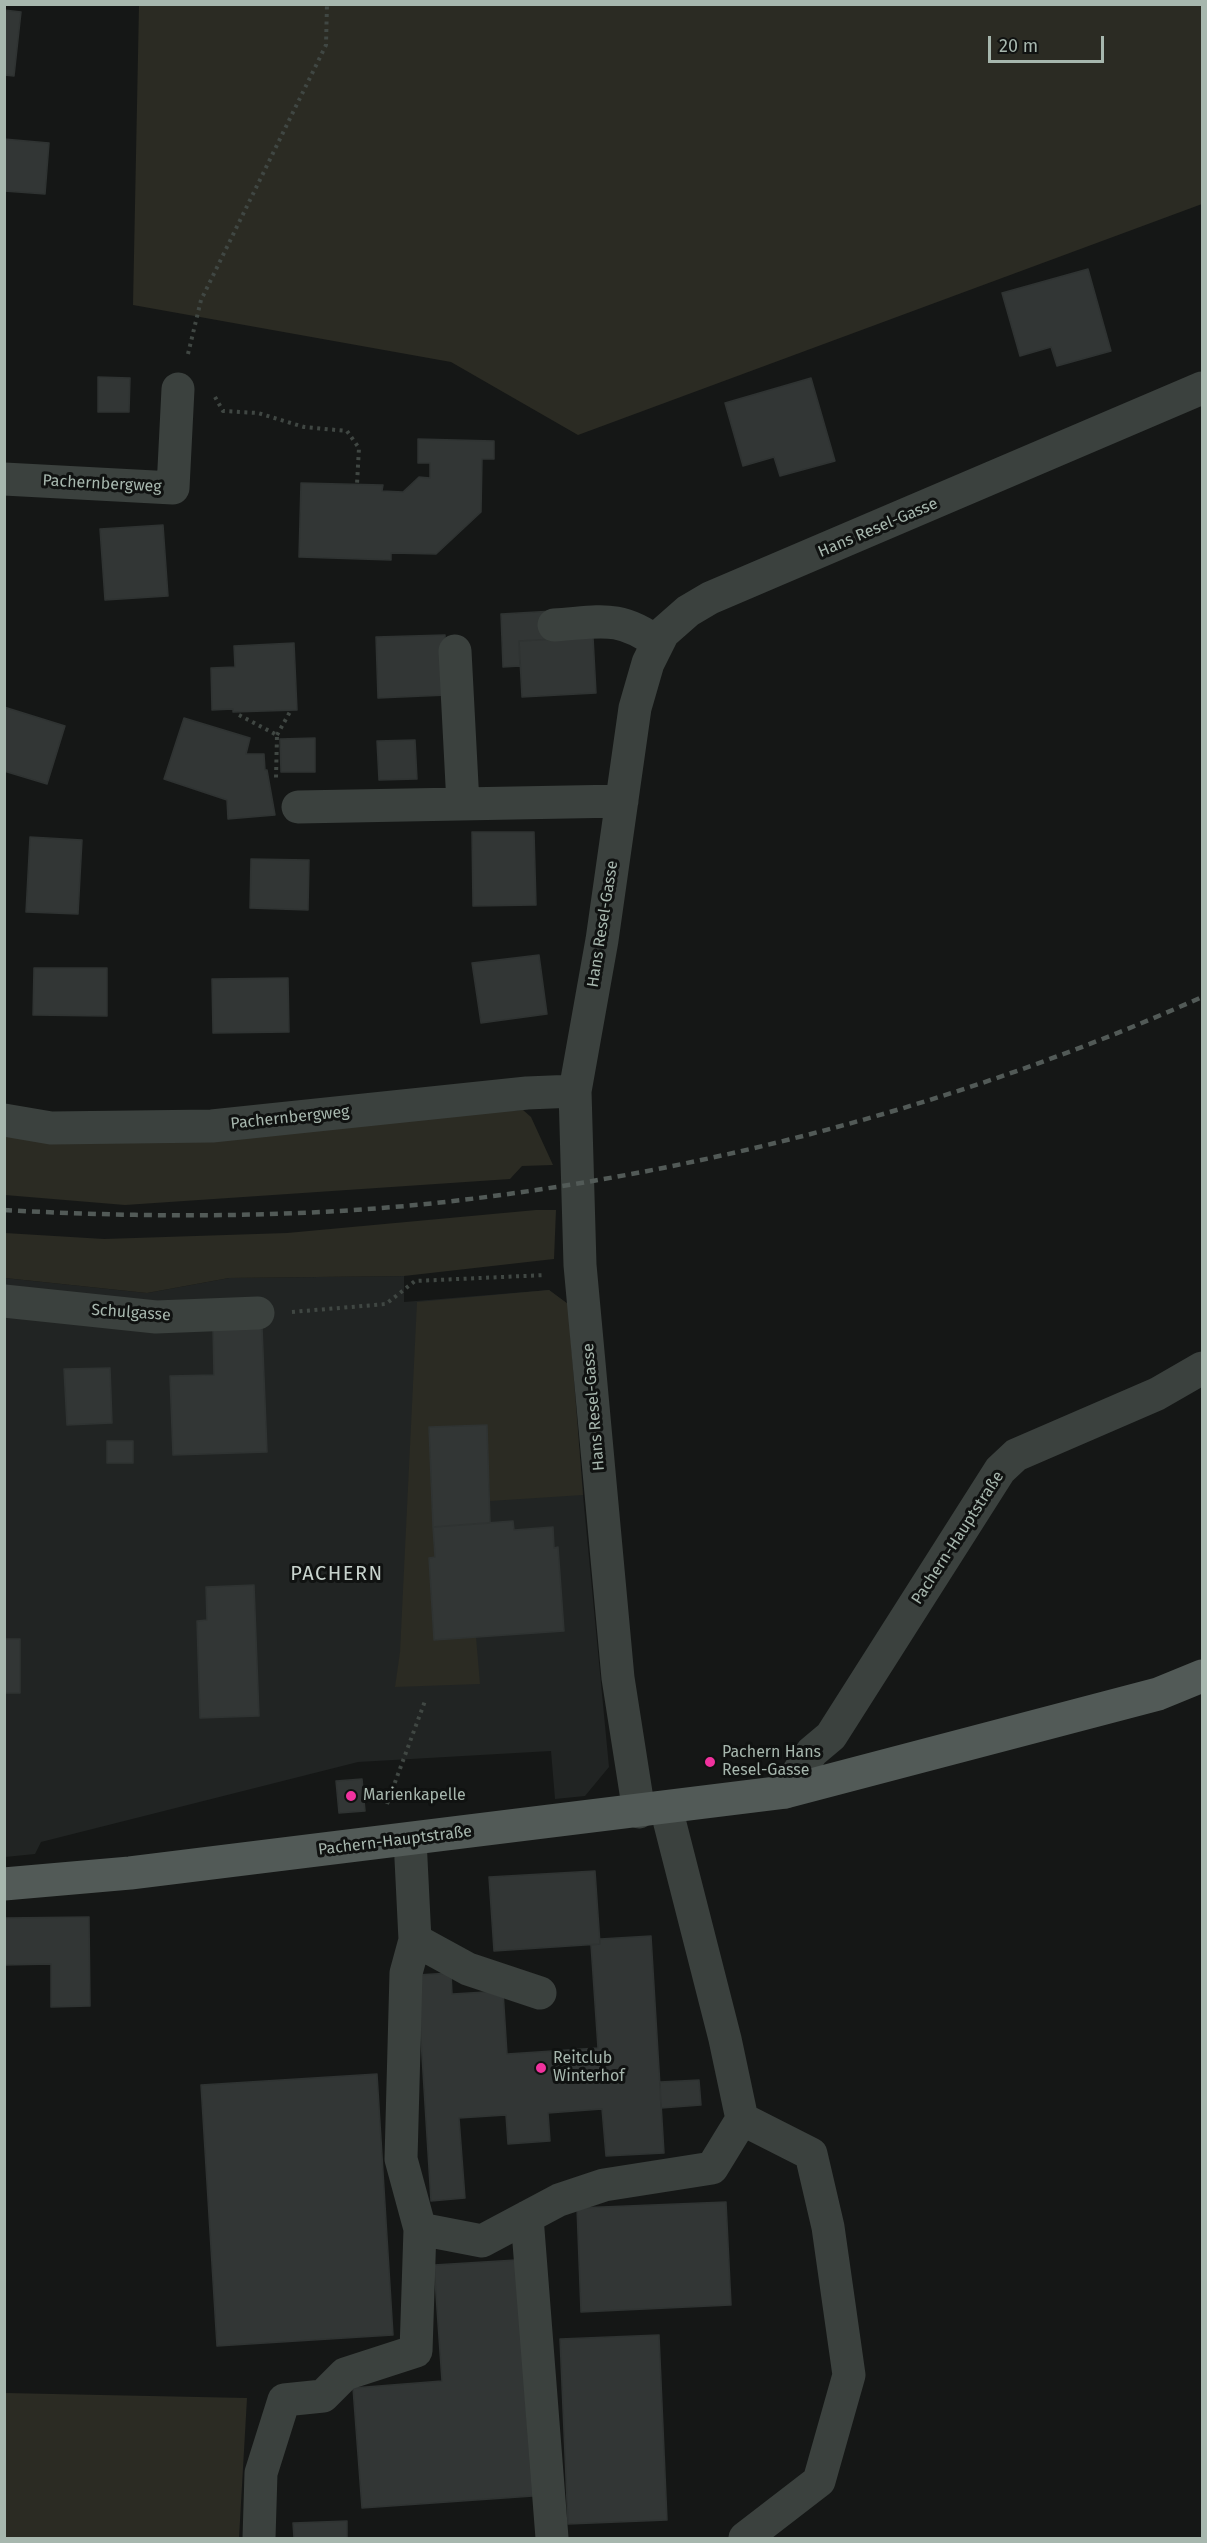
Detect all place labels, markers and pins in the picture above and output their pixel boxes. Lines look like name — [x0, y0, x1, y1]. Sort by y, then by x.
place label: Pachern Hans Resel-Gasse — [722, 1743, 821, 1781]
marker: Pachern Hans Resel-Gasse — [703, 1755, 717, 1769]
place label: Marienkapelle — [363, 1786, 466, 1806]
marker: Marienkapelle — [344, 1789, 358, 1803]
place label: Reitclub Winterhof — [553, 2049, 625, 2087]
marker: Reitclub Winterhof — [534, 2061, 548, 2075]

